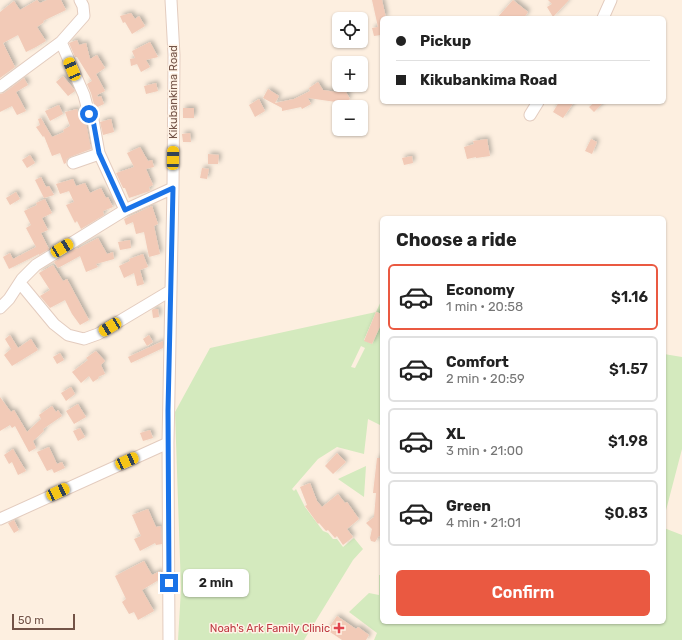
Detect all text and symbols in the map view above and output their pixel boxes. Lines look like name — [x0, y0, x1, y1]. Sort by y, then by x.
map controls — [332, 12, 368, 136]
button: locate — [332, 12, 368, 48]
text: Pickup — [420, 32, 471, 50]
street label: Kikubankima Road — [167, 45, 180, 139]
car — [62, 56, 82, 82]
button: + — [332, 56, 368, 92]
text: Kikubankima Road — [420, 71, 557, 89]
button: − — [332, 100, 368, 136]
route start — [80, 105, 98, 123]
car — [167, 146, 179, 170]
text: Choose a ride — [396, 229, 517, 251]
car — [49, 237, 75, 259]
icon: car — [398, 279, 434, 315]
text: Economy — [446, 281, 515, 299]
text: $1.16 — [611, 288, 648, 306]
text: 1 min · 20:58 — [446, 299, 523, 314]
car — [97, 316, 123, 338]
icon: car — [398, 351, 434, 387]
text: Comfort — [446, 353, 509, 371]
text: $1.57 — [609, 360, 648, 378]
text: 2 min · 20:59 — [446, 371, 525, 386]
icon: car — [398, 423, 434, 459]
text: XL — [446, 425, 465, 443]
text: $1.98 — [608, 432, 648, 450]
text: 3 min · 21:00 — [446, 443, 523, 458]
car — [114, 451, 140, 471]
car — [45, 481, 71, 503]
icon: car — [398, 495, 434, 531]
text: Green — [446, 497, 491, 515]
text: $0.83 — [605, 504, 648, 522]
text: 4 min · 21:01 — [446, 515, 521, 530]
callout: 2 min — [183, 569, 249, 597]
button: Confirm — [396, 570, 650, 616]
route end — [160, 574, 178, 592]
text: 2 min — [199, 575, 233, 590]
scale bar — [12, 612, 75, 631]
text: 50 m — [18, 614, 44, 627]
place label: Noah's Ark Family Clinic — [210, 622, 330, 635]
marker: Noah's Ark Family Clinic — [333, 622, 345, 634]

